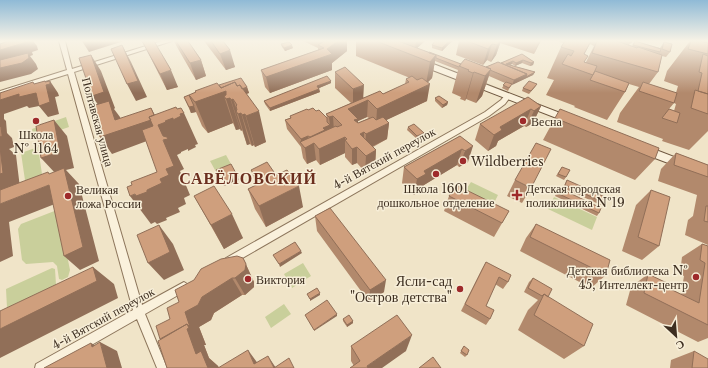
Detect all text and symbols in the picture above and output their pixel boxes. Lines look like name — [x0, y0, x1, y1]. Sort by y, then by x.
street label: Полтавская улица — [79, 76, 117, 169]
place label: Весна — [531, 114, 562, 129]
marker: Школа № 1164 — [31, 116, 41, 126]
marker: Весна — [518, 116, 528, 126]
street label: 4-й Вятский переулок — [330, 124, 438, 192]
place label: Школа № 1164 — [14, 127, 58, 156]
place label: Wildberries — [470, 154, 544, 169]
marker: Wildberries — [458, 156, 468, 166]
district label: САВЁЛОВСКИЙ — [179, 168, 317, 188]
marker: Школа 1601 дошкольное отделение — [431, 169, 441, 179]
place label: Школа 1601 дошкольное отделение — [377, 181, 495, 210]
place label: Детская городская поликлиника №19 — [526, 181, 625, 210]
place label: Великая ложа России — [76, 182, 141, 211]
marker: Детская городская поликлиника №19 — [511, 189, 523, 201]
marker: Великая ложа России — [63, 191, 73, 201]
place label: Детская библиотека № 45, Интеллект-центр — [567, 263, 688, 292]
place label: Виктория — [256, 272, 306, 287]
place label: Ясли-сад "Остров детства" — [350, 272, 452, 306]
marker: Детская библиотека № 45, Интеллект-центр — [691, 272, 701, 282]
marker: Виктория — [243, 274, 253, 284]
street label: 4-й Вятский переулок — [49, 284, 157, 352]
marker: Ясли-сад "Остров детства" — [455, 284, 465, 294]
north arrow — [656, 316, 696, 356]
text: С — [674, 337, 687, 353]

